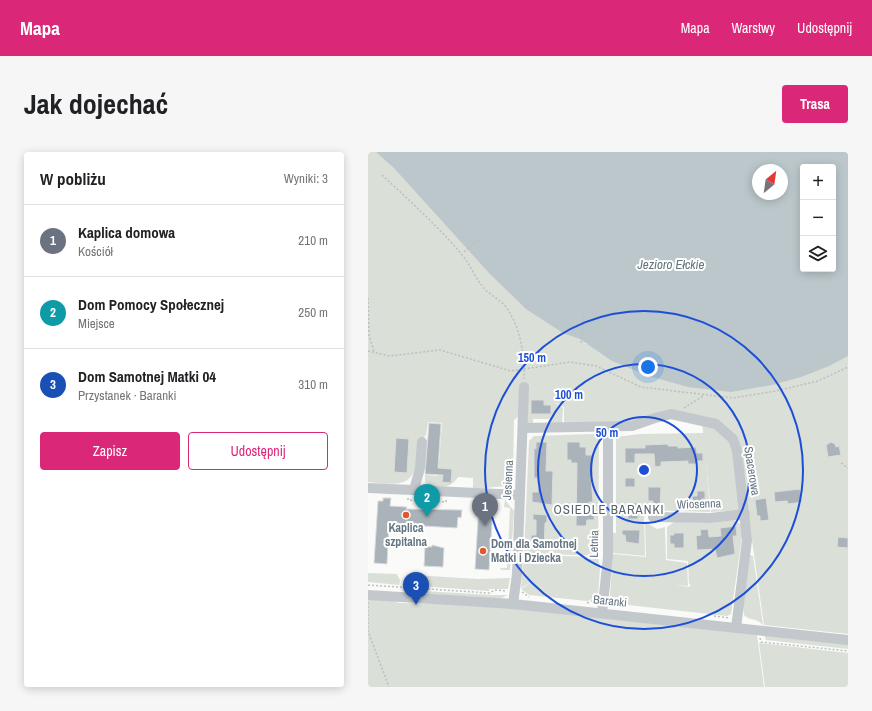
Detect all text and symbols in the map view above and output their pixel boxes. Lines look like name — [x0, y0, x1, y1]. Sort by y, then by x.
text: Mapa — [20, 15, 60, 41]
text: Mapa — [681, 19, 710, 37]
text: Warstwy — [732, 19, 775, 37]
text: Udostępnij — [797, 19, 852, 37]
text: Jak dojechać — [24, 85, 168, 123]
button: Trasa — [782, 85, 848, 123]
north arrow — [752, 164, 788, 200]
map controls — [800, 164, 836, 272]
button: + — [800, 164, 836, 200]
text: W pobliżu — [40, 167, 106, 190]
text: Wyniki: 3 — [284, 170, 328, 187]
button: − — [800, 200, 836, 236]
text: Kaplica domowa — [78, 222, 175, 243]
text: 1 — [50, 232, 56, 249]
text: 210 m — [298, 232, 328, 249]
button: layers — [800, 236, 836, 272]
text: Kościół — [78, 243, 113, 260]
water label: Jezioro Ełckie — [637, 256, 705, 273]
text: Dom Pomocy Społecznej — [78, 294, 224, 315]
text: 2 — [50, 304, 56, 321]
text: 250 m — [298, 304, 328, 321]
text: Miejsce — [78, 315, 115, 332]
text: 150 m — [518, 350, 546, 366]
your location — [638, 357, 658, 377]
text: Dom Samotnej Matki 04 — [78, 366, 216, 387]
text: 3 — [50, 376, 56, 393]
text: 310 m — [298, 376, 328, 393]
text: Przystanek · Baranki — [78, 387, 176, 404]
text: 100 m — [555, 387, 583, 403]
text: 50 m — [596, 425, 618, 441]
button: Zapisz — [40, 432, 180, 470]
button: Udostępnij — [188, 432, 328, 470]
street label: Spacerowa — [740, 445, 764, 497]
street label: Jesienna — [499, 459, 517, 500]
centre of rings — [637, 463, 651, 477]
pin: 2 — [414, 484, 440, 517]
pin: 1 — [472, 493, 498, 526]
street label: Wiosenna — [677, 495, 722, 513]
district label: OSIEDLE BARANKI — [554, 501, 664, 518]
marker: Kaplica szpitalna — [401, 510, 411, 520]
place label: Kaplica szpitalna — [385, 520, 428, 550]
street label: Letnia — [586, 530, 602, 558]
place label: Dom dla Samotnej Matki i Dziecka — [491, 536, 577, 566]
marker: Dom dla Samotnej Matki i Dziecka — [478, 546, 488, 556]
pin: 3 — [403, 572, 429, 605]
street label: Baranki — [592, 591, 628, 611]

